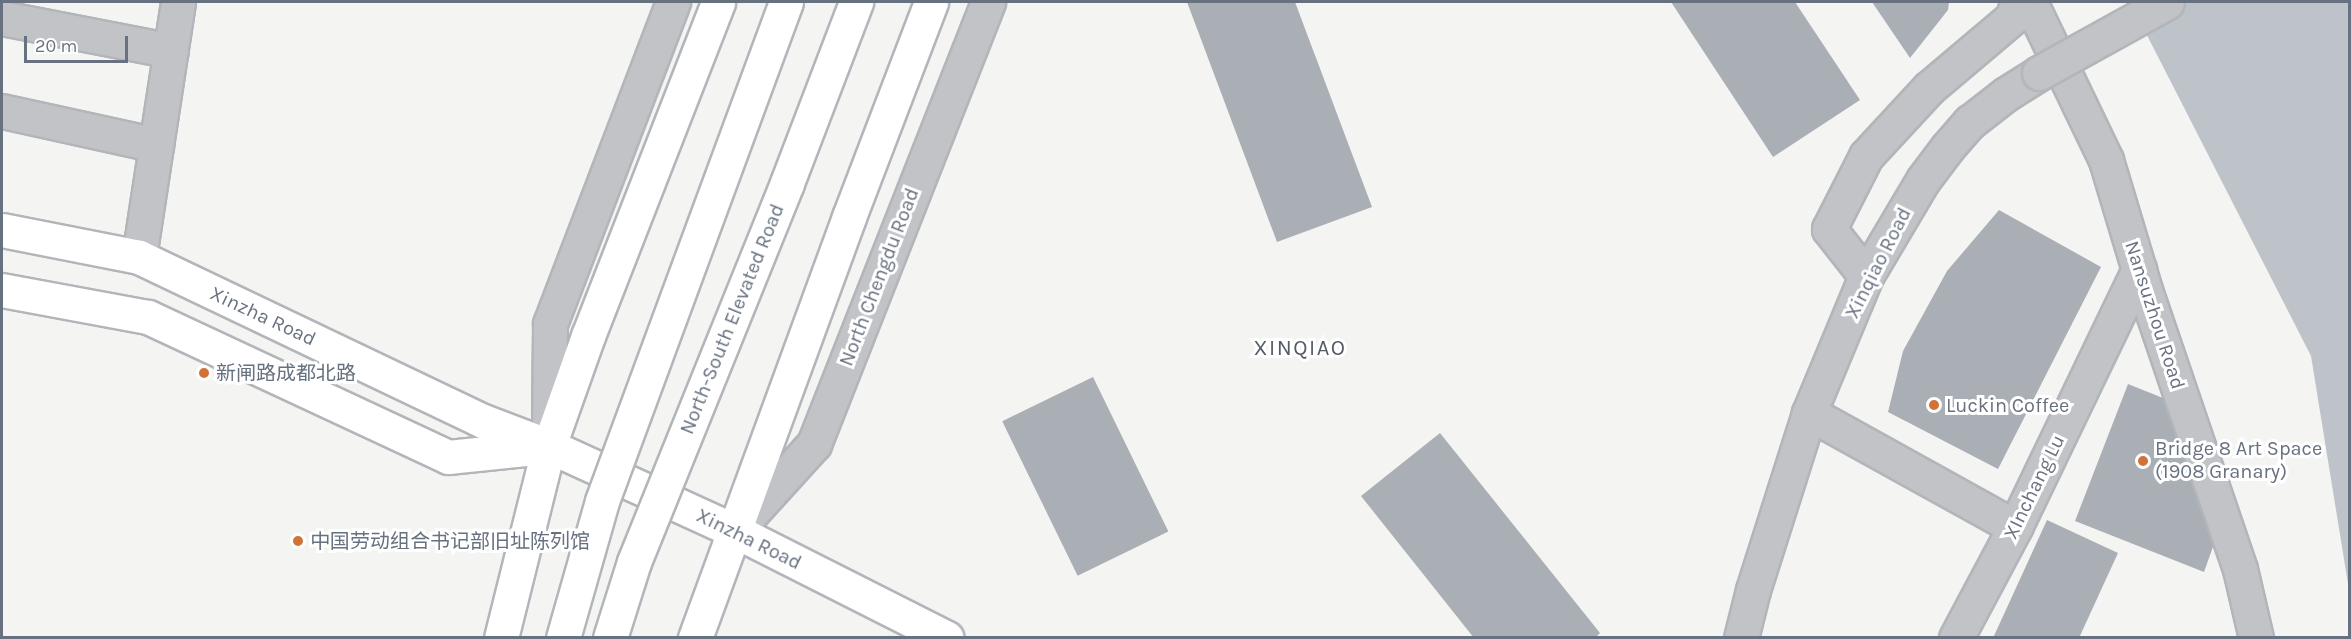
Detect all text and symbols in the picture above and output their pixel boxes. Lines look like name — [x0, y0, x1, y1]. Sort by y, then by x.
scale bar — [27, 24, 130, 62]
text: 20 m — [35, 35, 77, 57]
street label: North Chengdu Road — [834, 185, 924, 369]
street label: North-South Elevated Road — [675, 200, 789, 438]
street label: Xinqiao Road — [1840, 204, 1916, 322]
street label: Nansuzhou Road — [2120, 238, 2190, 392]
street label: Xinzha Road — [206, 281, 320, 351]
district label: XINQIAO — [1253, 336, 1347, 362]
place label: 新闸路成都北路 — [216, 361, 356, 385]
marker: 新闸路成都北路 — [197, 366, 211, 380]
place label: Luckin Coffee — [1946, 393, 2069, 417]
marker: Luckin Coffee — [1927, 398, 1941, 412]
street label: XInchang Lu — [1998, 431, 2070, 543]
place label: Bridge 8 Art Space (1908 Granary) — [2155, 437, 2322, 484]
marker: Bridge 8 Art Space (1908 Granary) — [2136, 454, 2150, 468]
street label: Xinzha Road — [692, 503, 806, 575]
place label: 中国劳动组合书记部旧址陈列馆 — [310, 529, 590, 553]
marker: 中国劳动组合书记部旧址陈列馆 — [291, 534, 305, 548]

